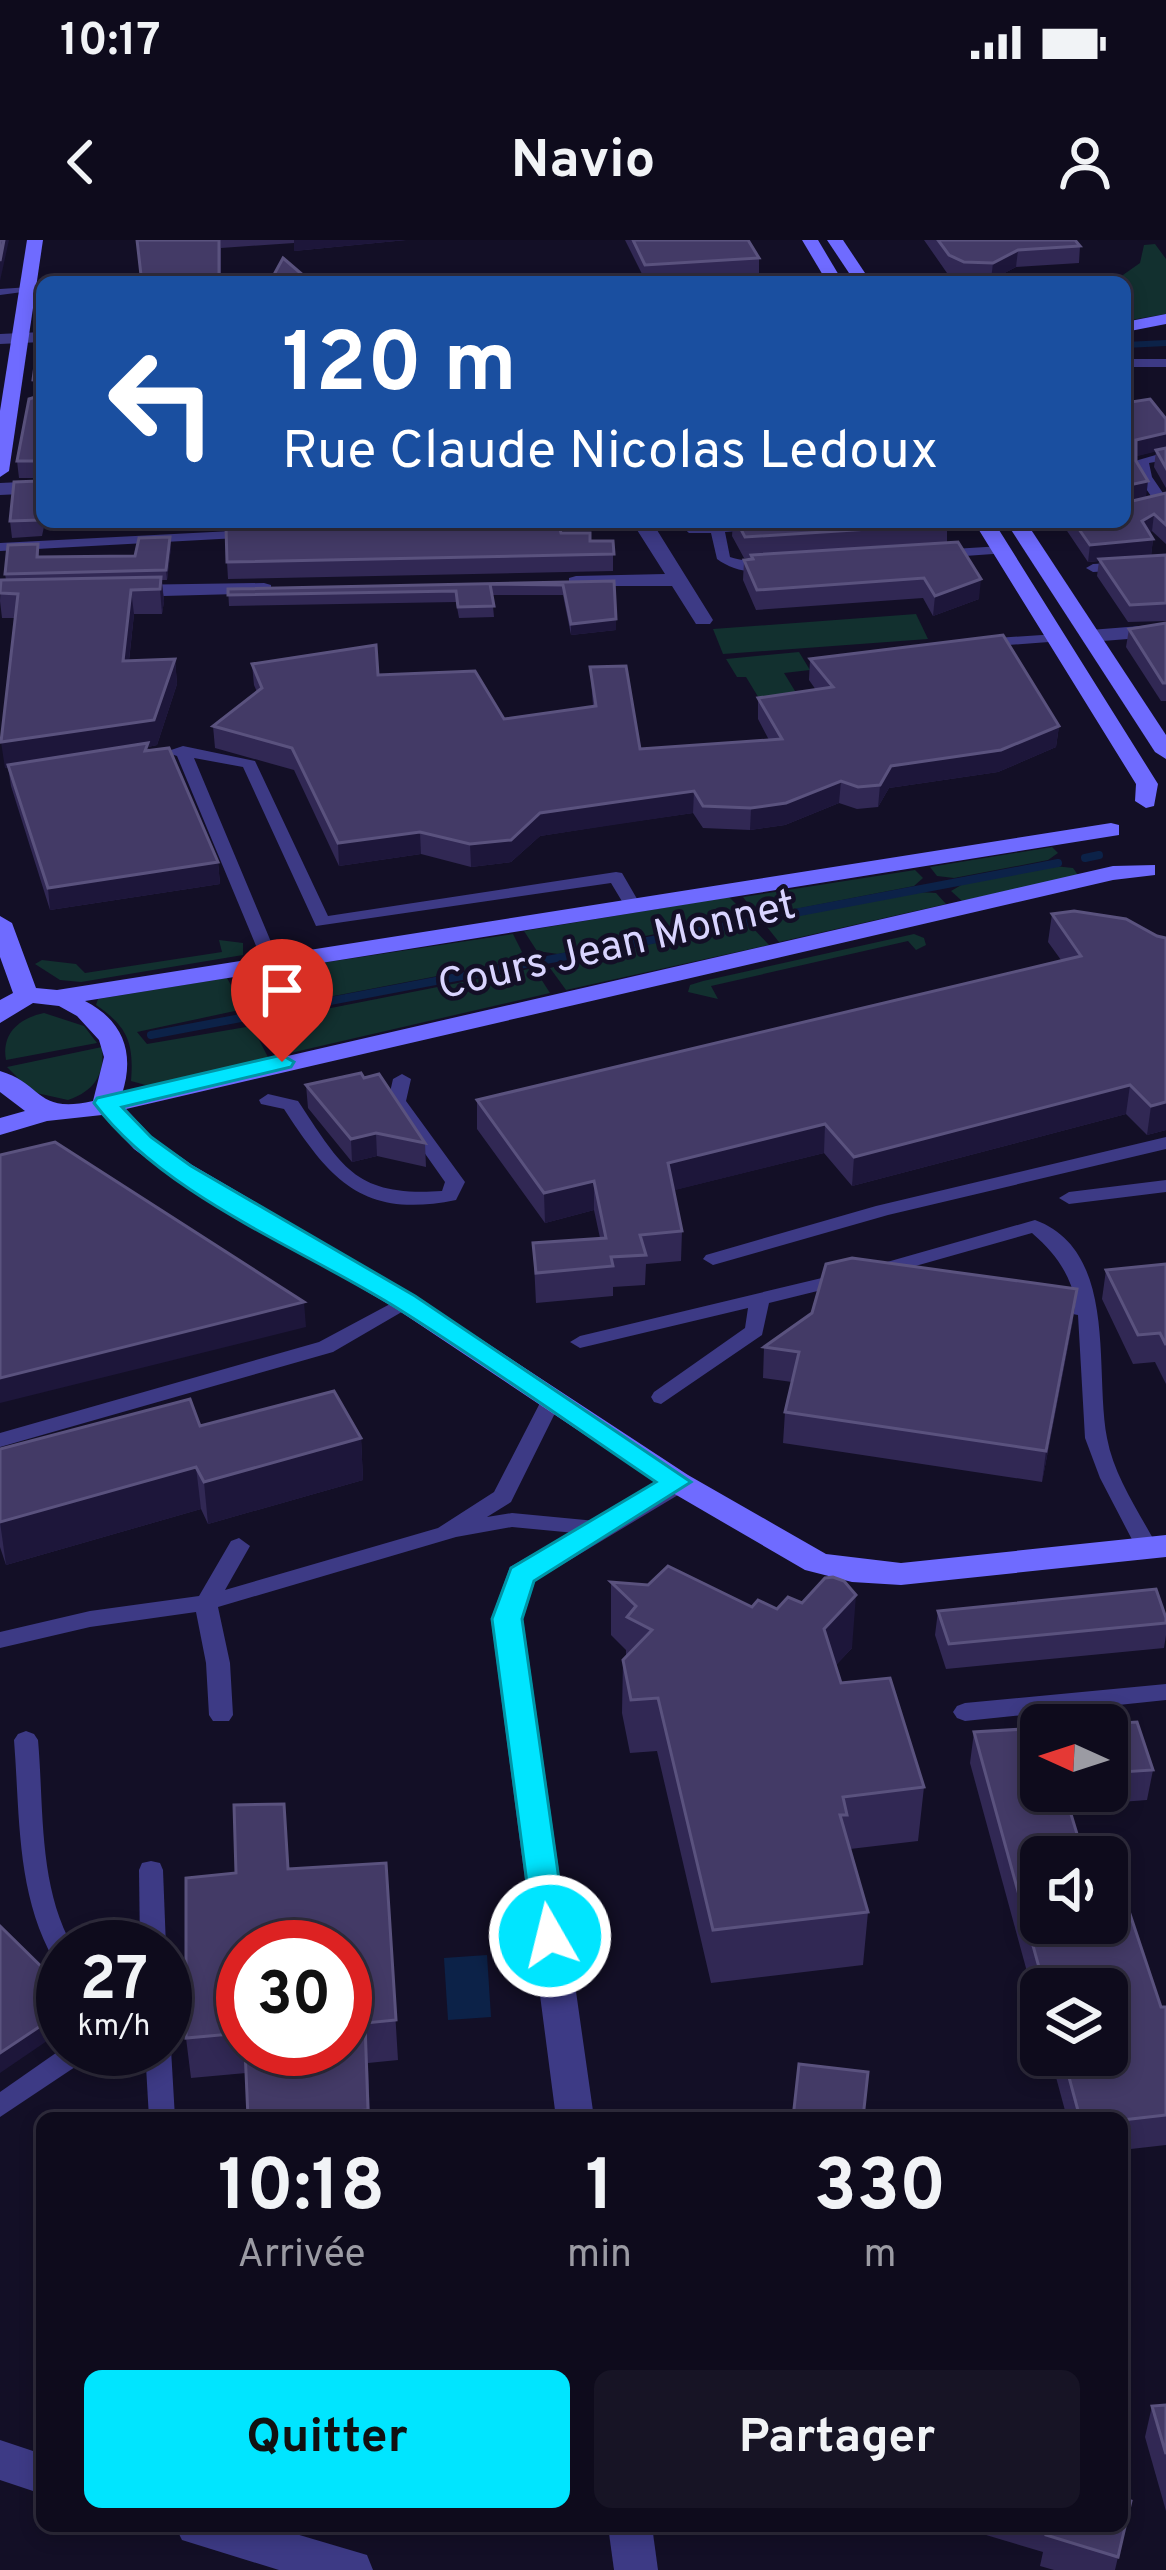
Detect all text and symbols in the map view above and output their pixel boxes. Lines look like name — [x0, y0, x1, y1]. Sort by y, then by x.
text: 10:17 — [60, 14, 161, 71]
text: Navio — [511, 128, 655, 197]
icon: back — [48, 129, 114, 195]
icon: person — [1052, 129, 1118, 195]
text: 120 m — [282, 315, 517, 421]
icon: left — [84, 324, 240, 480]
text: Rue Claude Nicolas Ledoux — [282, 419, 938, 488]
street label: Cours Jean Monnet — [433, 880, 801, 1014]
pin — [231, 939, 333, 1062]
icon: arrive — [249, 957, 315, 1023]
north arrow — [1020, 1704, 1128, 1812]
map controls — [1020, 1704, 1128, 2076]
button: sound — [1020, 1836, 1128, 1944]
position arrow — [487, 1873, 613, 1999]
speed limit sign: 30 — [216, 1920, 372, 2076]
text: 27 — [80, 1945, 148, 2021]
button: layers — [1020, 1968, 1128, 2076]
text: km/h — [78, 2009, 150, 2046]
text: 10:18 — [218, 2144, 385, 2236]
text: 1 — [585, 2144, 614, 2236]
text: 330 — [814, 2144, 946, 2236]
text: Arrivée — [238, 2232, 366, 2281]
text: min — [567, 2232, 632, 2281]
text: m — [863, 2232, 897, 2281]
button: Quitter — [84, 2370, 570, 2508]
button: Partager — [594, 2370, 1080, 2508]

